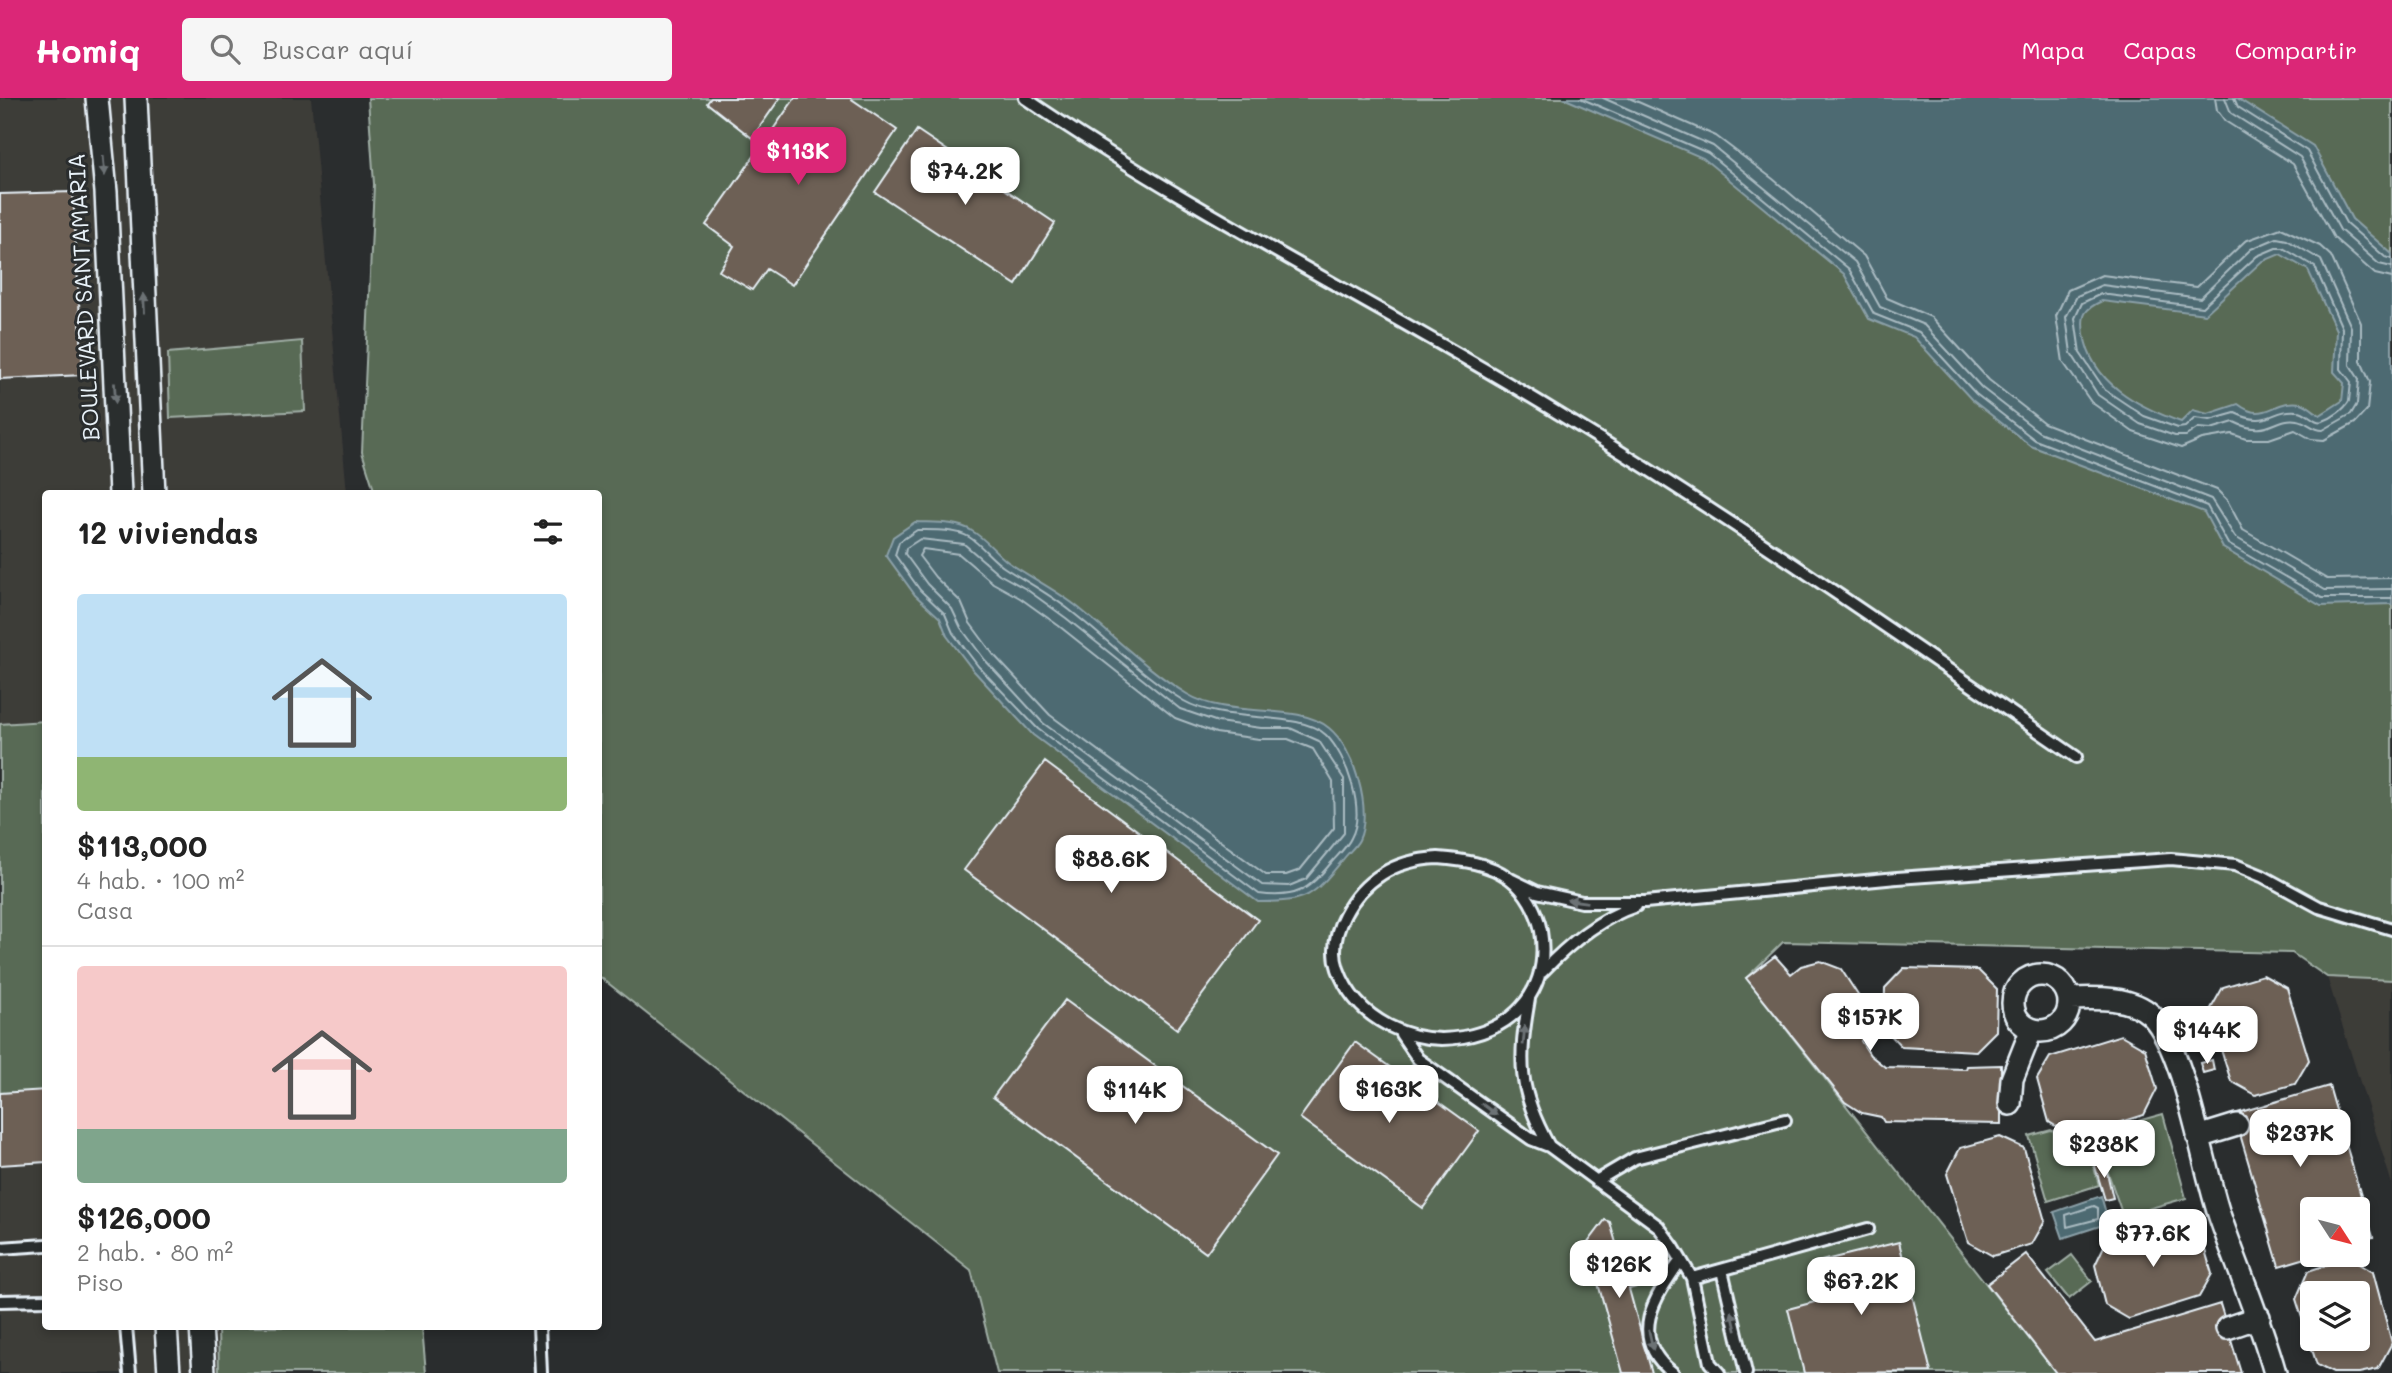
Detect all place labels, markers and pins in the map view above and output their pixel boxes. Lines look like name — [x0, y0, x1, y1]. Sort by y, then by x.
pin: $113K — [749, 127, 847, 187]
pin: $74.2K — [908, 148, 1022, 207]
pin: $88.6K — [1054, 836, 1168, 895]
pin: $157K — [1821, 993, 1919, 1053]
pin: $144K — [2158, 1006, 2256, 1066]
pin: $114K — [1086, 1066, 1184, 1126]
pin: $163K — [1340, 1066, 1438, 1125]
pin: $237K — [2251, 1110, 2349, 1169]
pin: $238K — [2055, 1121, 2153, 1180]
pin: $77.6K — [2096, 1210, 2210, 1269]
pin: $126K — [1570, 1240, 1668, 1300]
pin: $67.2K — [1804, 1258, 1918, 1317]

